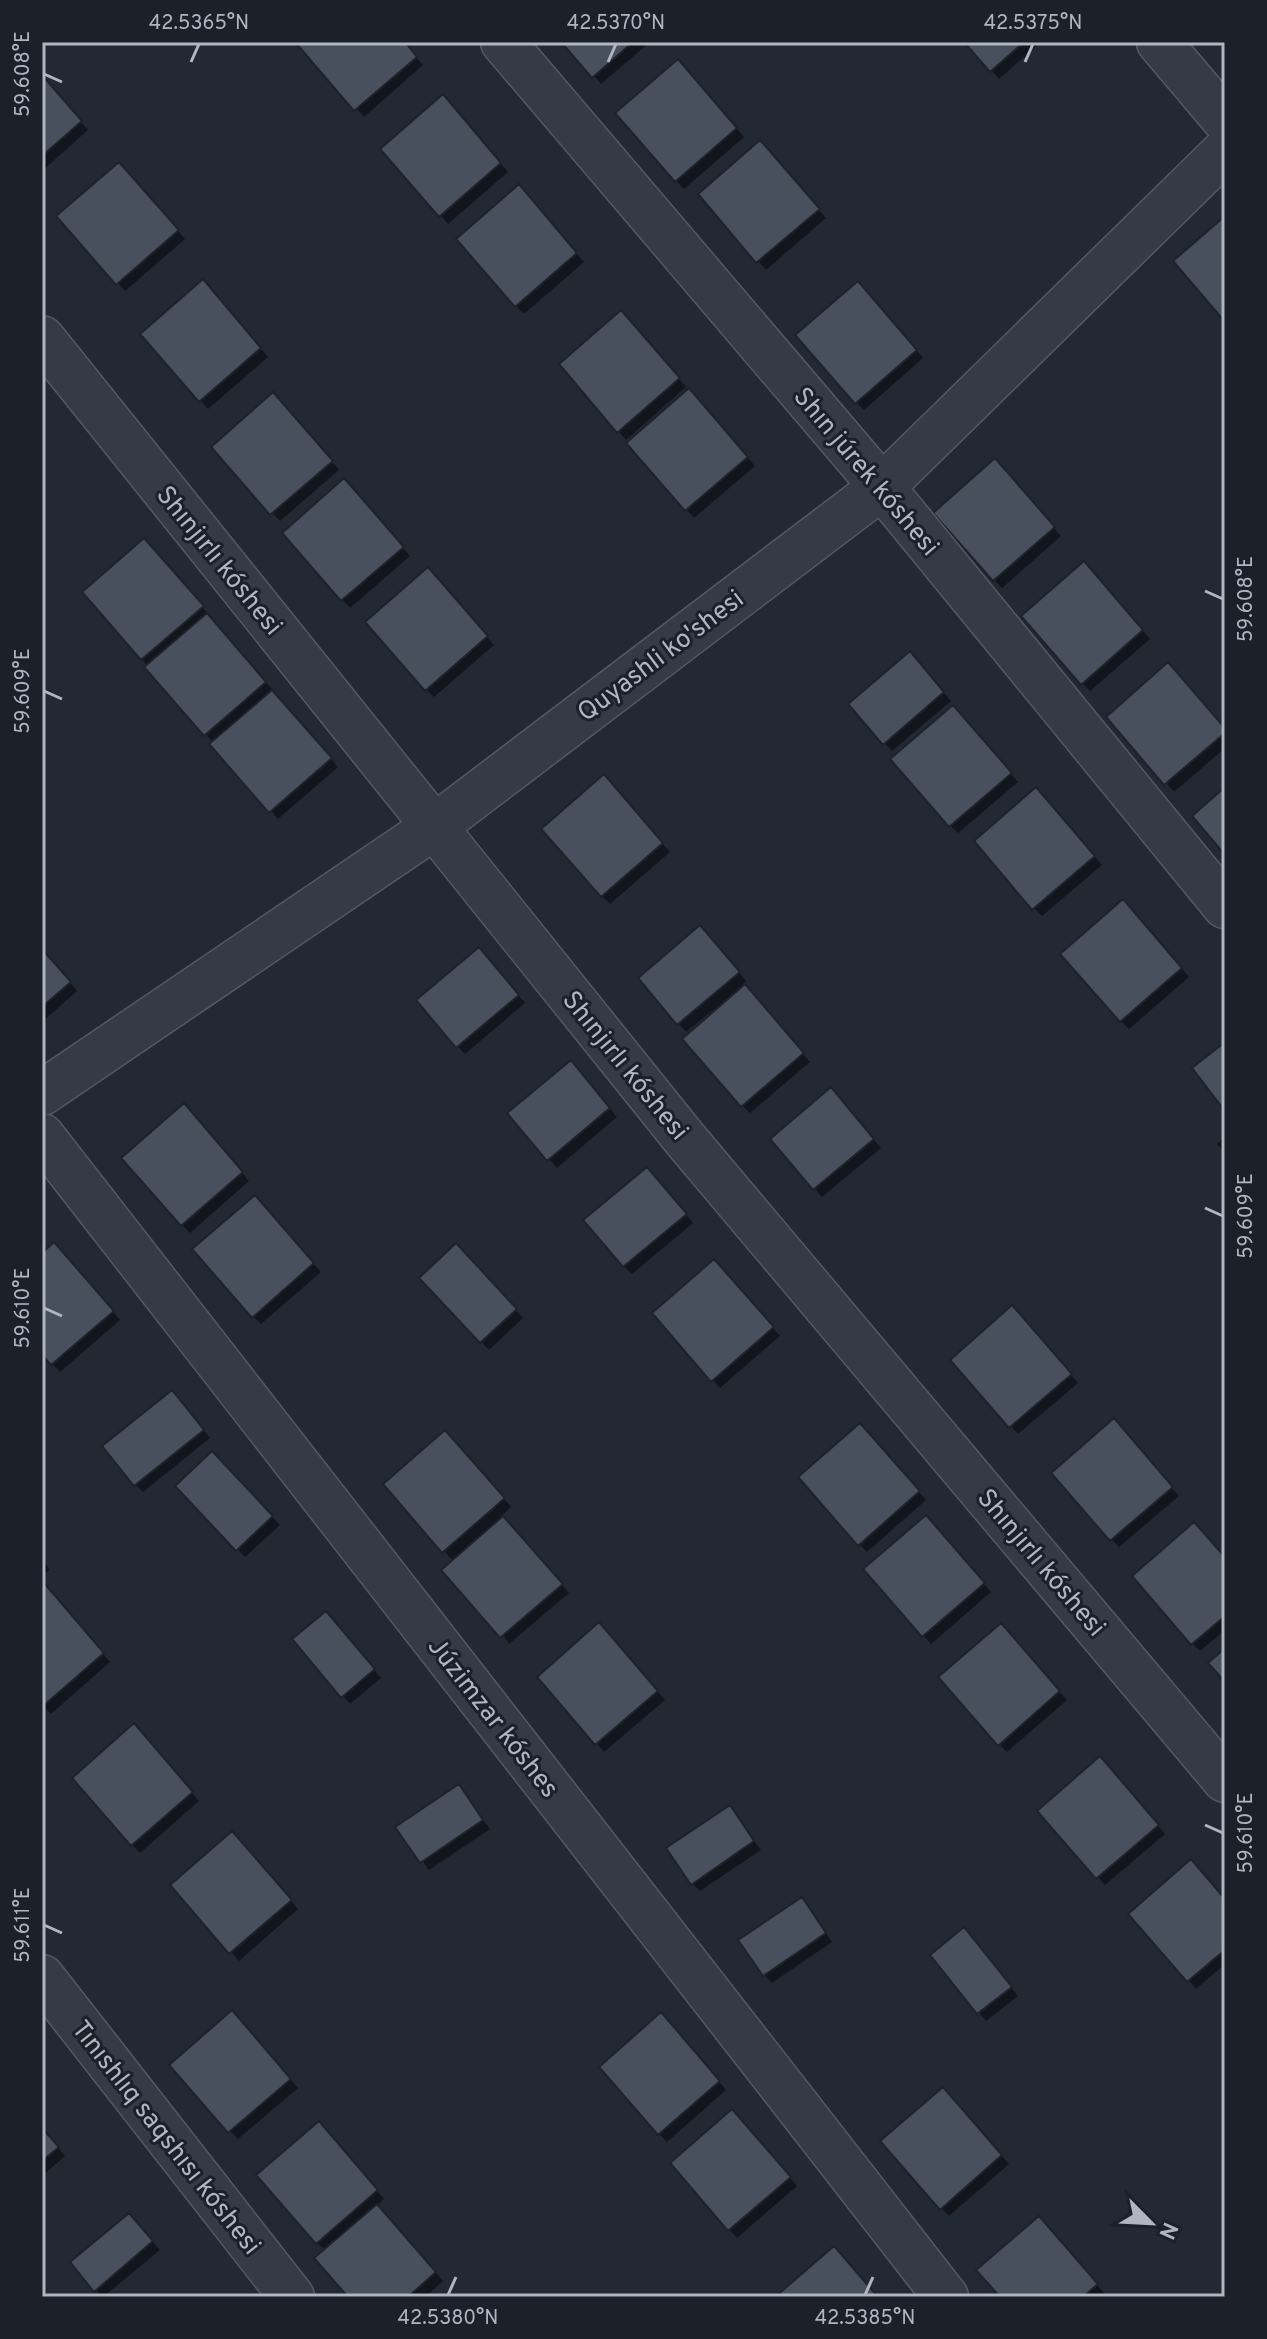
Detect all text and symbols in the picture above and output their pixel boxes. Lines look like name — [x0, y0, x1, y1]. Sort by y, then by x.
text: 42.5365°N — [149, 11, 249, 37]
text: 42.5370°N — [567, 11, 665, 37]
text: 42.5375°N — [984, 11, 1082, 37]
text: 59.608°E — [11, 31, 37, 117]
street label: Shın júrek kóshesi — [785, 382, 945, 564]
street label: Shınjırlı kóshesi — [148, 480, 288, 643]
text: 59.608°E — [1234, 556, 1260, 642]
street label: Quyashli ko'shesi — [572, 584, 751, 730]
text: 59.609°E — [11, 648, 37, 734]
street label: Shınjırlı kóshesi — [554, 985, 694, 1148]
text: 59.609°E — [1234, 1173, 1260, 1259]
text: 59.610°E — [11, 1267, 37, 1349]
street label: Shınjırlı kóshesi — [969, 1483, 1112, 1644]
street label: Júzimzar kóshes — [419, 1632, 565, 1805]
text: 59.610°E — [1234, 1792, 1260, 1874]
text: 59.611°E — [11, 1887, 37, 1963]
street label: Tınıshlıq saqshısı kóshesi — [63, 2015, 267, 2262]
north arrow — [1111, 2183, 1191, 2263]
text: N — [1151, 2217, 1183, 2243]
text: 42.5380°N — [398, 2306, 498, 2332]
text: 42.5385°N — [815, 2306, 915, 2332]

